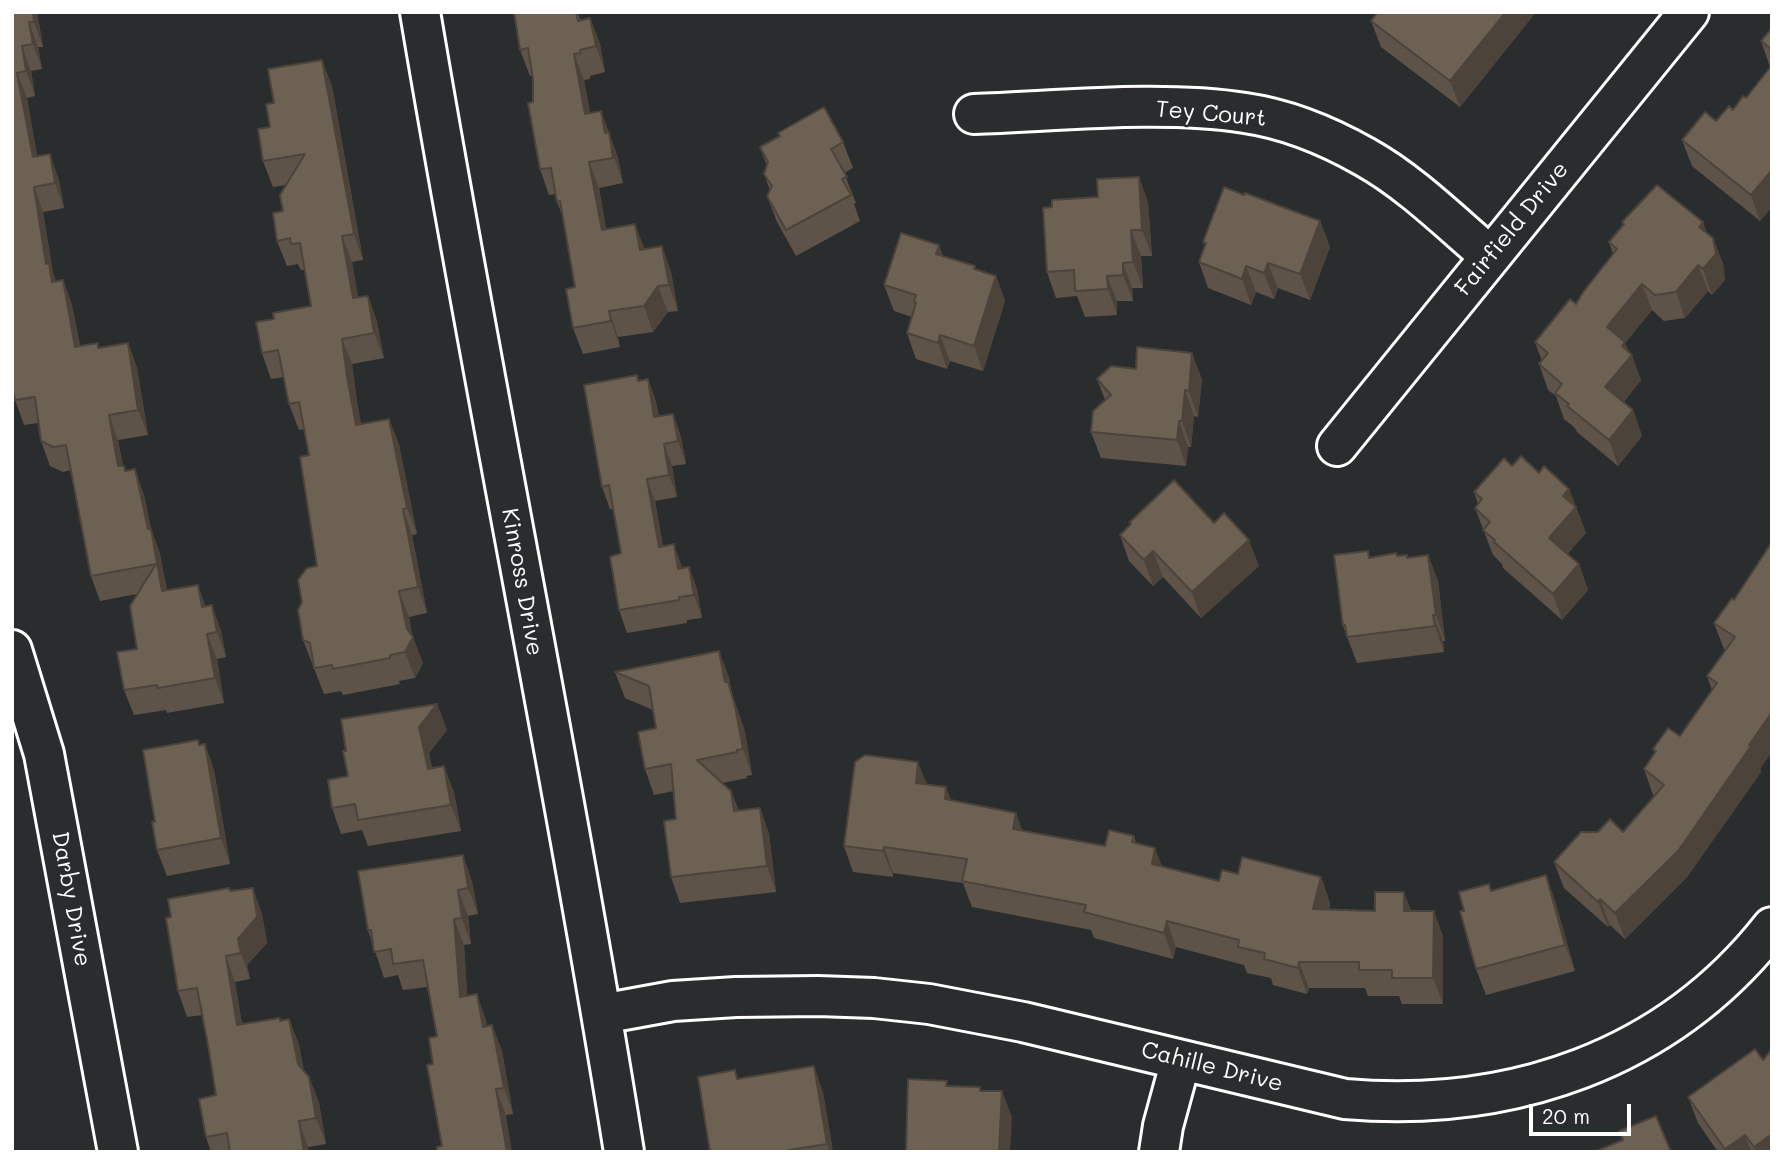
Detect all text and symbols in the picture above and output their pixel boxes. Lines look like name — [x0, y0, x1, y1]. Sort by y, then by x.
street label: Tey Court — [1155, 95, 1267, 133]
street label: Fairfield Drive — [1450, 156, 1574, 302]
street label: Kinross Drive — [495, 506, 549, 658]
street label: Darby Drive — [46, 829, 96, 969]
street label: Cahille Drive — [1138, 1036, 1286, 1098]
scale bar — [1532, 1090, 1634, 1134]
text: 20 m — [1542, 1102, 1590, 1129]

